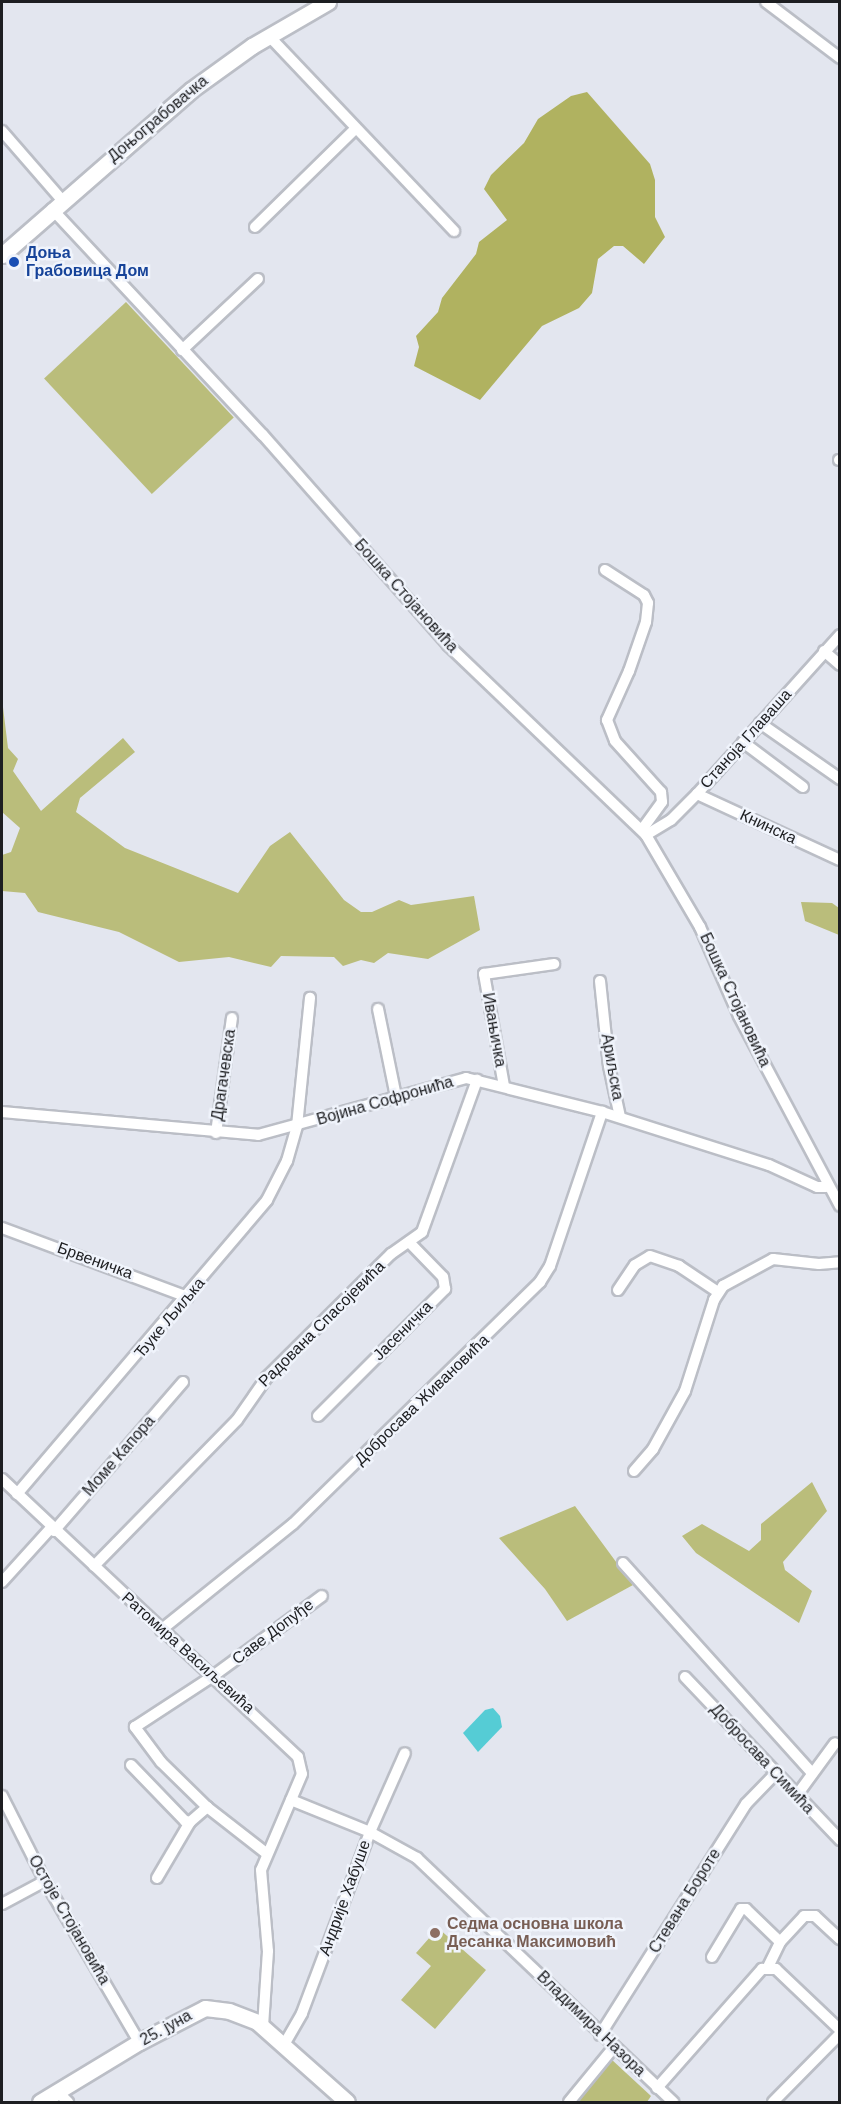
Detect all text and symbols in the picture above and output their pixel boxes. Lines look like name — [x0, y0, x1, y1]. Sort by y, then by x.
street label: Доњограбовачка — [104, 71, 212, 167]
place label: Доња Грабовица Дом — [26, 243, 149, 281]
marker: Доња Грабовица Дом — [7, 255, 21, 269]
street label: Бошка Стојановића — [350, 535, 462, 657]
street label: Станоја Главаша — [696, 685, 796, 793]
street label: Книнска — [737, 806, 799, 848]
street label: Бошка Стојановића — [695, 930, 775, 1070]
street label: Ивањичка — [478, 991, 510, 1069]
street label: Драгачевска — [208, 1028, 240, 1122]
street label: Ариљска — [597, 1032, 627, 1102]
street label: Војина Софронића — [314, 1072, 456, 1130]
street label: Брвеничка — [55, 1238, 135, 1284]
street label: Радована Спасојевића — [255, 1257, 389, 1391]
street label: Ђуке Љиљка — [131, 1274, 209, 1362]
street label: Јасеничка — [369, 1297, 437, 1365]
street label: Добросава Живановића — [351, 1331, 493, 1469]
street label: Моме Капора — [79, 1412, 159, 1500]
street label: Ратомира Васиљевића — [118, 1588, 258, 1718]
street label: Саве Допуђе — [229, 1595, 317, 1669]
street label: Добросава Симића — [706, 1700, 818, 1818]
street label: Андрије Хабуше — [315, 1838, 375, 1958]
street label: Стевана Бороте — [645, 1845, 725, 1957]
street label: Остоје Стојановића — [24, 1852, 114, 1988]
place label: Седма основна школа Десанка Максимовић — [447, 1914, 623, 1952]
marker: Седма основна школа Десанка Максимовић — [428, 1926, 442, 1940]
street label: Владимира Назора — [533, 1967, 649, 2081]
street label: 25. јуна — [137, 2006, 195, 2050]

